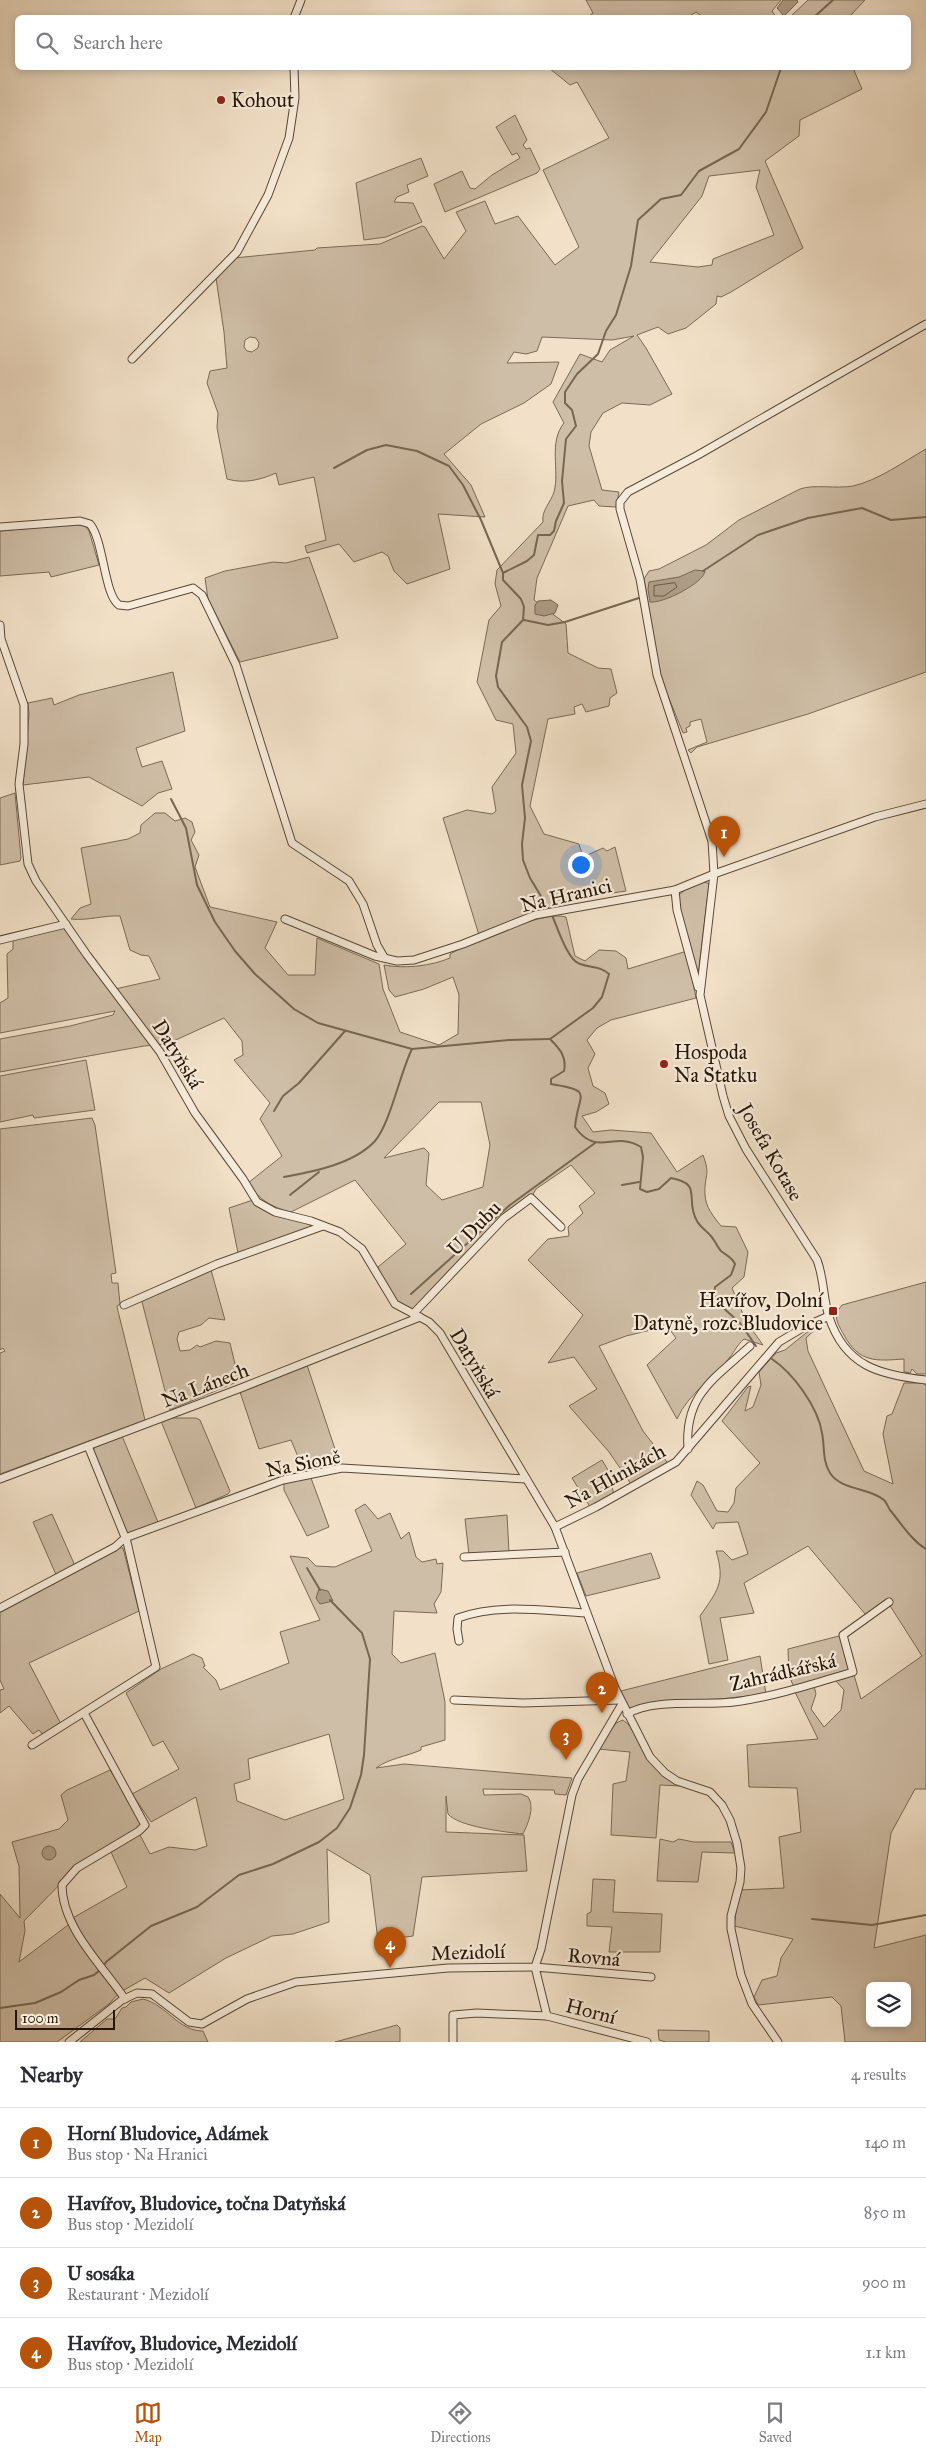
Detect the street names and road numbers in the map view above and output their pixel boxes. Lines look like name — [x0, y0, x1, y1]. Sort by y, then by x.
street label: Na Hranici — [518, 873, 614, 917]
street label: Datyňská — [148, 1015, 209, 1093]
street label: Josefa Kotase — [732, 1097, 808, 1205]
street label: U Dubu — [442, 1195, 506, 1260]
street label: Datyňská — [445, 1324, 505, 1402]
street label: Na Lánech — [158, 1357, 252, 1413]
street label: Na Hlinikách — [561, 1439, 669, 1513]
street label: Na Sioně — [264, 1444, 342, 1482]
street label: Zahrádkářská — [728, 1648, 839, 1696]
street label: Mezidolí — [430, 1939, 507, 1965]
street label: Rovná — [567, 1943, 622, 1971]
street label: Horní — [563, 1993, 620, 2029]

